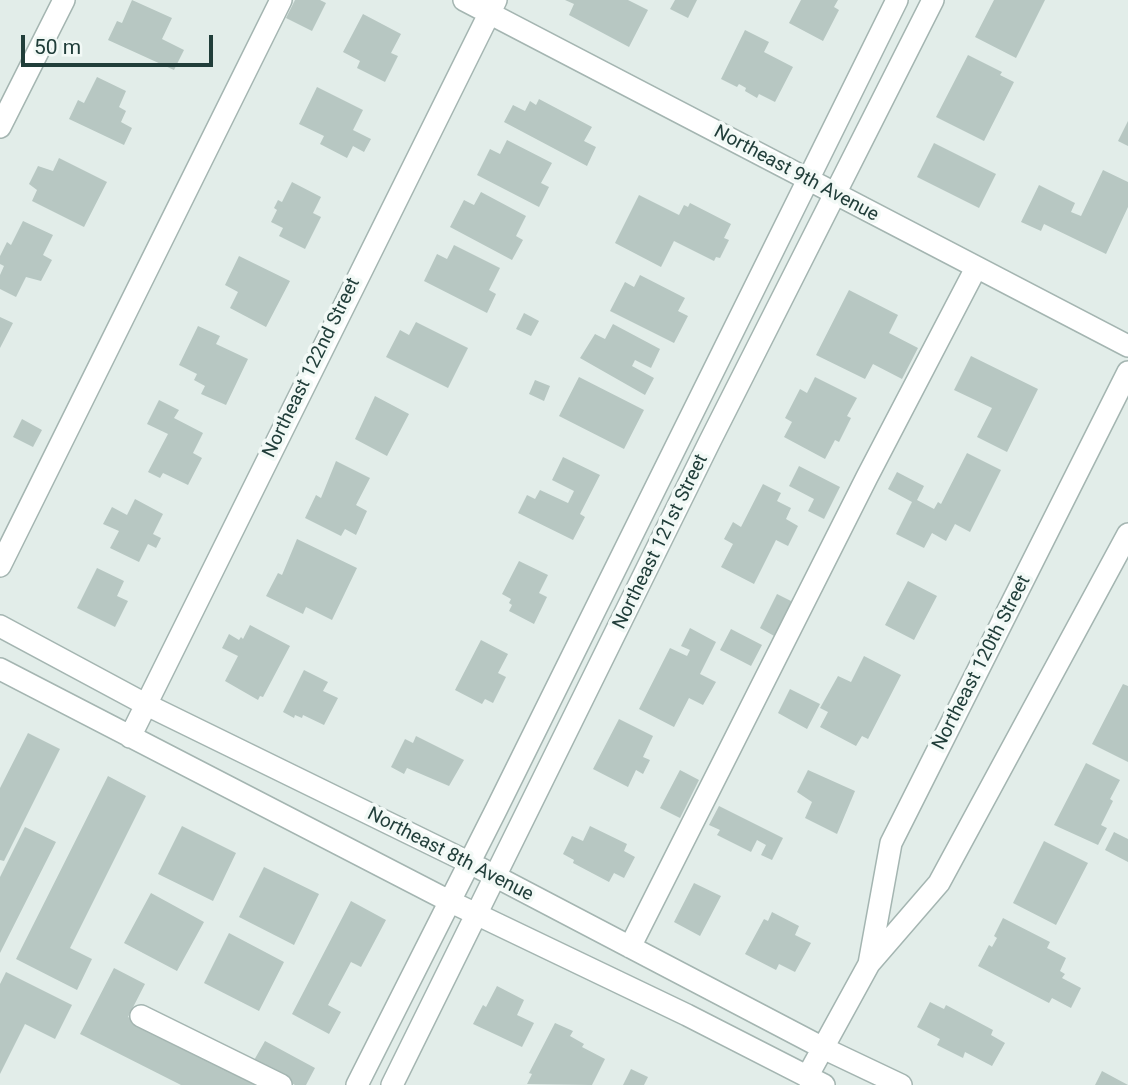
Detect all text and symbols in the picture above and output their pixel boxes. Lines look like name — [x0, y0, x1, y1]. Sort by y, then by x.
scale bar — [24, 21, 217, 65]
text: 50 m — [34, 35, 81, 59]
street label: Northeast 9th Avenue — [710, 121, 882, 227]
street label: Northeast 122nd Street — [259, 274, 365, 462]
street label: Northeast 121st Street — [609, 451, 713, 633]
street label: Northeast 120th Street — [928, 572, 1036, 754]
street label: Northeast 8th Avenue — [363, 803, 537, 907]

